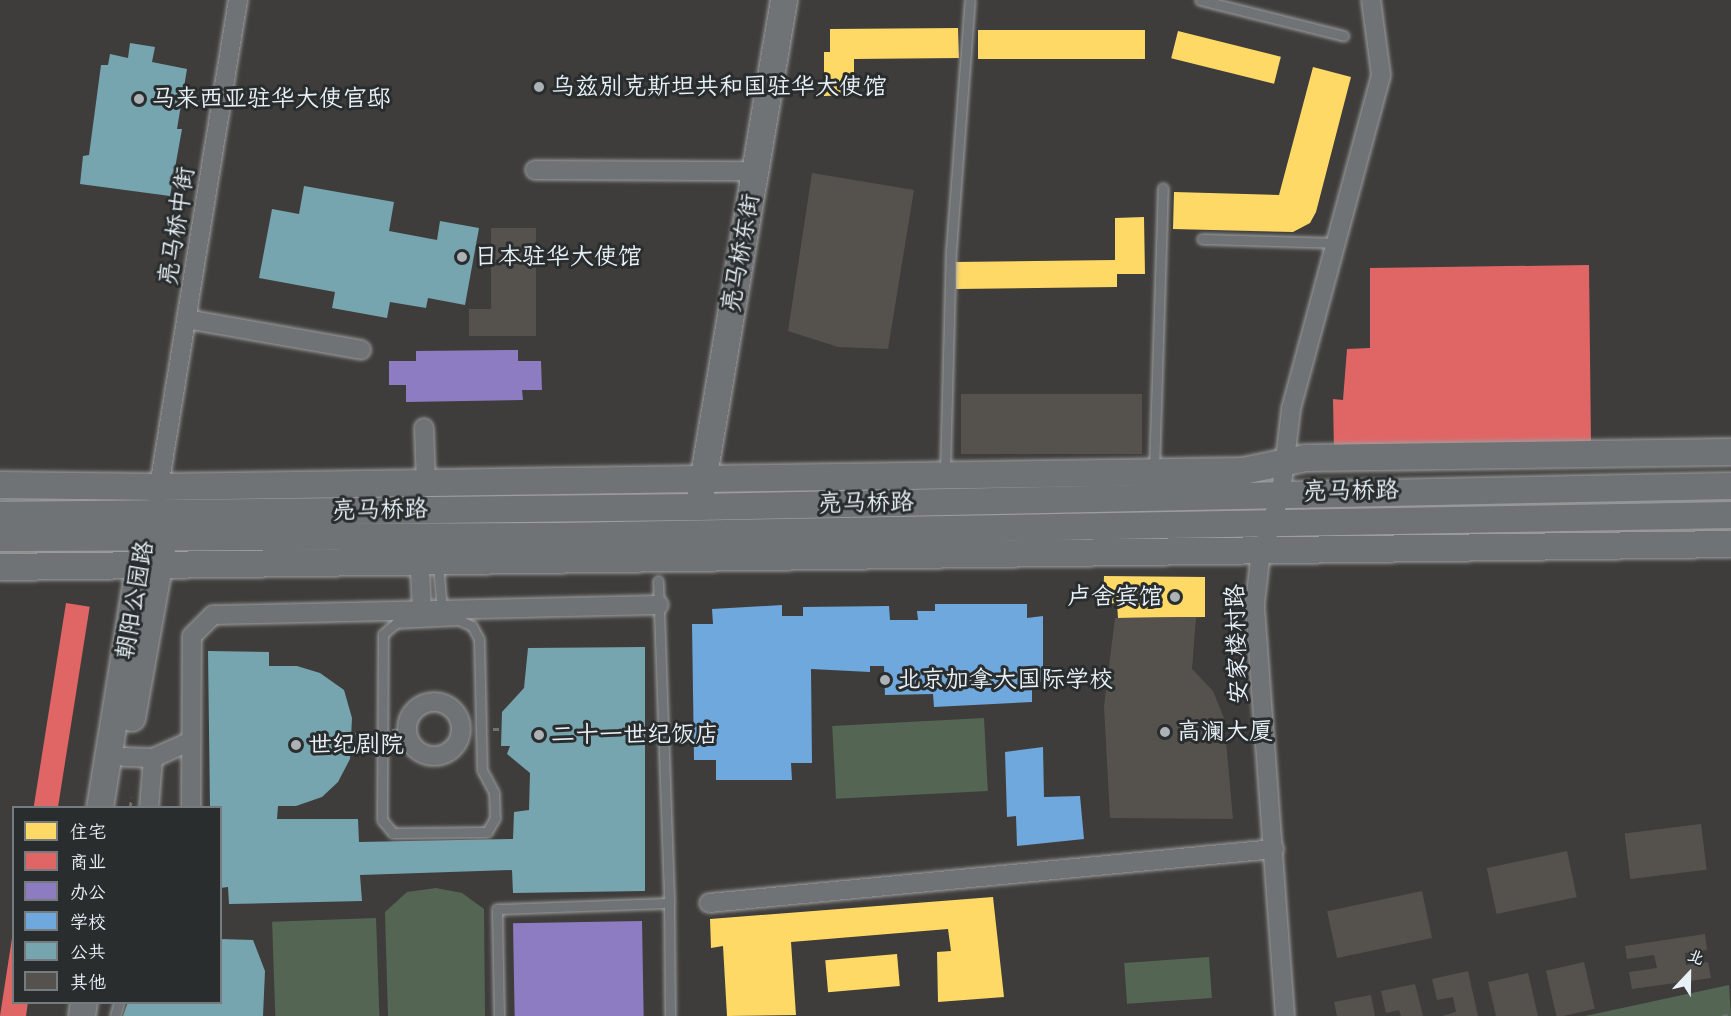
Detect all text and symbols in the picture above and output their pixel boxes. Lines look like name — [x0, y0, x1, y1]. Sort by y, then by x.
place label: 乌兹别克斯坦共和国驻华大使馆 — [551, 73, 887, 101]
marker: 乌兹别克斯坦共和国驻华大使馆 — [532, 80, 546, 94]
place label: 马来西亚驻华大使官邸 — [151, 85, 391, 113]
marker: 马来西亚驻华大使官邸 — [132, 92, 146, 106]
street label: 亮马桥中街 — [153, 164, 201, 288]
street label: 亮马桥东街 — [716, 191, 766, 315]
place label: 日本驻华大使馆 — [474, 243, 642, 271]
marker: 日本驻华大使馆 — [455, 250, 469, 264]
street label: 亮马桥路 — [1303, 476, 1399, 506]
street label: 亮马桥路 — [818, 488, 914, 518]
street label: 亮马桥路 — [332, 495, 428, 525]
street label: 朝阳公园路 — [110, 538, 160, 662]
place label: 卢舍宾馆 — [1067, 583, 1163, 611]
street label: 安家楼村路 — [1221, 584, 1253, 704]
marker: 卢舍宾馆 — [1168, 590, 1182, 604]
place label: 北京加拿大国际学校 — [897, 666, 1113, 694]
marker: 北京加拿大国际学校 — [878, 673, 892, 687]
place label: 高澜大厦 — [1177, 718, 1273, 746]
place label: 二十一世纪饭店 — [551, 721, 719, 749]
marker: 高澜大厦 — [1158, 725, 1172, 739]
marker: 二十一世纪饭店 — [532, 728, 546, 742]
place label: 世纪剧院 — [308, 731, 404, 759]
marker: 世纪剧院 — [289, 738, 303, 752]
legend — [12, 806, 222, 1004]
text: 住宅 — [70, 821, 106, 843]
text: 商业 — [70, 851, 106, 873]
text: 办公 — [70, 881, 106, 903]
text: 学校 — [70, 911, 106, 933]
text: 公共 — [70, 941, 106, 963]
north arrow — [1659, 944, 1719, 1004]
text: 北 — [1685, 945, 1707, 970]
text: 其他 — [70, 971, 106, 993]

